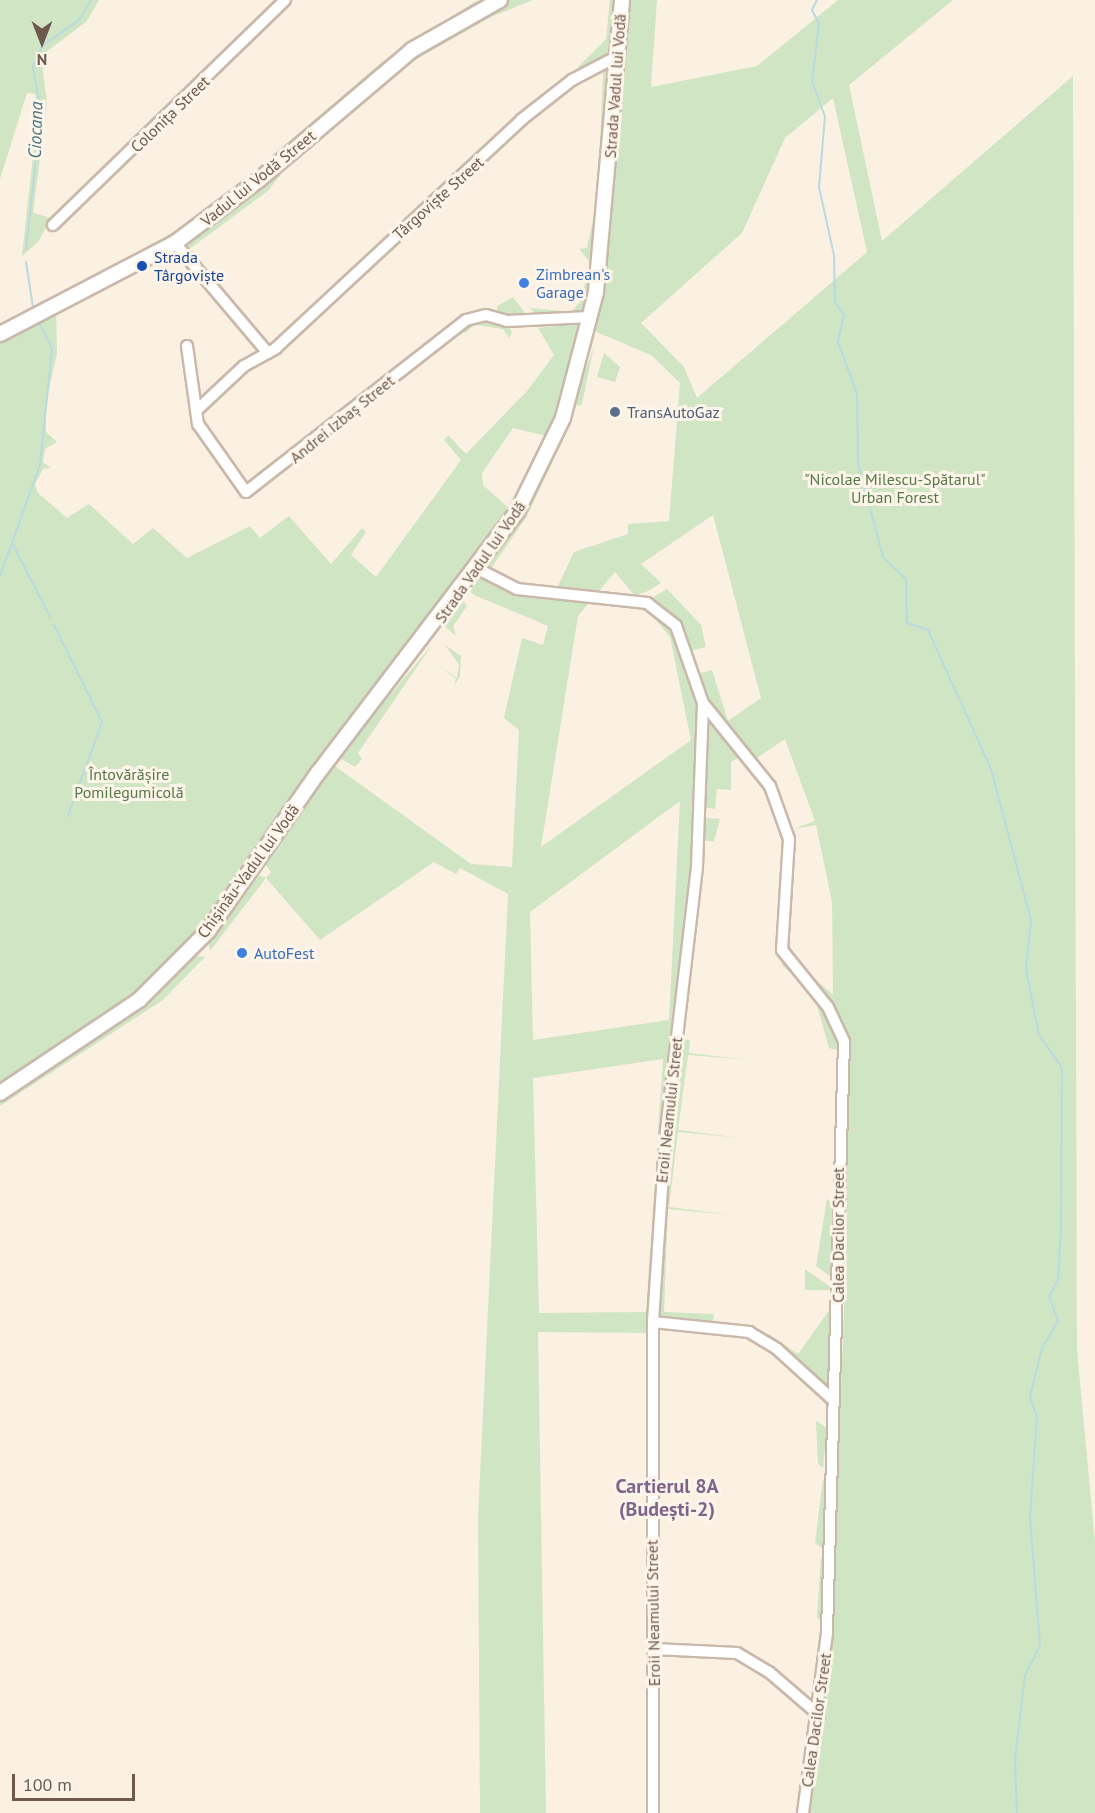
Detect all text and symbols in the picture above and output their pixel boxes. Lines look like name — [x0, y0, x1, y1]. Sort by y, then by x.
north arrow — [12, 12, 72, 72]
street label: Strada Vadul lui Vodă — [600, 13, 630, 159]
text: N — [37, 50, 47, 70]
street label: Colonița Street — [127, 72, 213, 156]
water label: Ciocana — [24, 101, 48, 159]
street label: Vadul lui Vodă Street — [197, 126, 319, 230]
street label: Târgoviște Street — [389, 152, 487, 244]
place label: Strada Târgoviște — [154, 247, 224, 285]
marker: Strada Târgoviște — [135, 259, 149, 273]
place label: Zimbrean's Garage — [536, 264, 610, 302]
marker: Zimbrean's Garage — [517, 276, 531, 290]
street label: Andrei Izbaș Street — [286, 371, 398, 467]
place label: TransAutoGaz — [627, 402, 720, 422]
marker: TransAutoGaz — [608, 405, 622, 419]
park label: "Nicolae Milescu-Spătarul" Urban Forest — [804, 469, 986, 507]
street label: Strada Vadul lui Vodă — [430, 497, 530, 627]
park label: Întovărășire Pomilegumicolă — [74, 764, 184, 802]
street label: Chișinău-Vadul lui Vodă — [193, 800, 303, 942]
place label: AutoFest — [254, 943, 314, 963]
marker: AutoFest — [235, 946, 249, 960]
street label: Eroii Neamului Street — [652, 1036, 686, 1184]
street label: Calea Dacilor Street — [828, 1167, 848, 1303]
district label: Cartierul 8A (Budești-2) — [615, 1474, 719, 1521]
street label: Eroii Neamului Street — [642, 1540, 664, 1686]
street label: Calea Dacilor Street — [797, 1652, 835, 1788]
scale bar — [15, 1762, 138, 1800]
text: 100 m — [23, 1773, 72, 1796]

